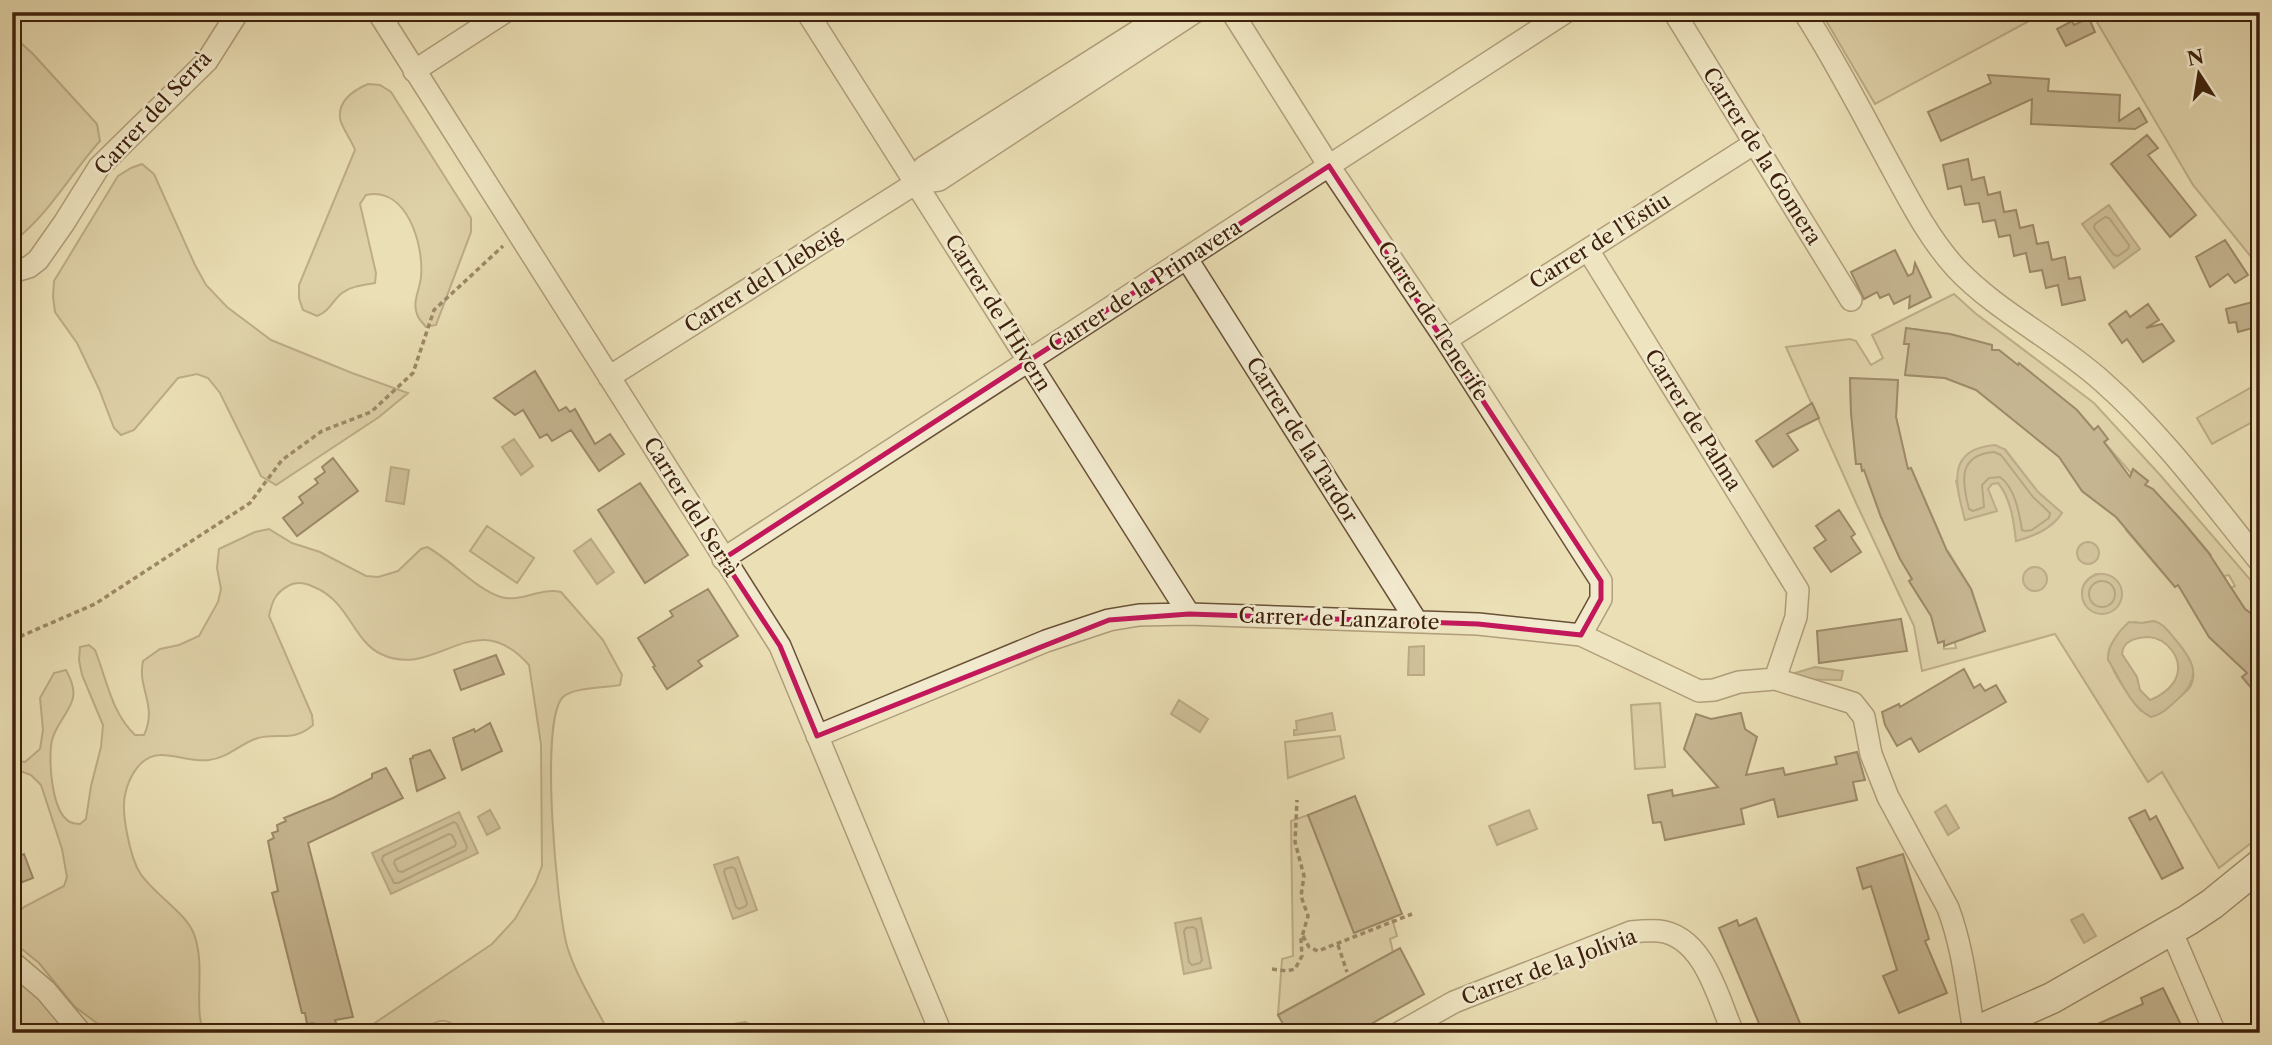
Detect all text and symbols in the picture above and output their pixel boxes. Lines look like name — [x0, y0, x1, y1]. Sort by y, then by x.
north arrow — [2164, 38, 2234, 108]
street label: Carrer del Serrà — [89, 45, 217, 180]
text: N — [2185, 45, 2206, 71]
street label: Carrer de la Gomera — [1698, 63, 1828, 250]
street label: Carrer de l'Estiu — [1525, 187, 1675, 294]
street label: Carrer de la Primavera — [1044, 213, 1247, 357]
street label: Carrer del Llebeig — [680, 221, 847, 338]
street label: Carrer de l'Hivern — [940, 230, 1057, 396]
street label: Carrer de Tenerife — [1373, 236, 1494, 405]
street label: Carrer de Palma — [1640, 344, 1747, 496]
street label: Carrer de la Tardor — [1241, 352, 1364, 527]
street label: Carrer del Serrà — [638, 432, 745, 582]
street label: Carrer de Lanzarote — [1238, 602, 1440, 635]
street label: Carrer de la Jolívia — [1458, 923, 1641, 1010]

